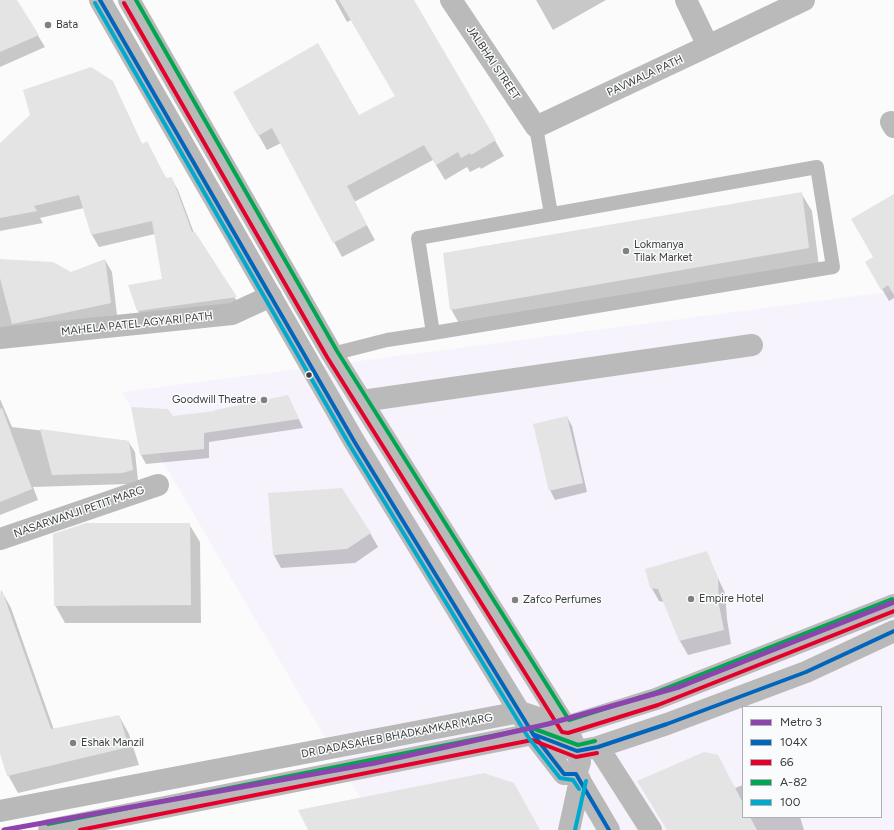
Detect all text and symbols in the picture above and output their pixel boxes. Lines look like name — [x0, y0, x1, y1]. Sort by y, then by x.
place label: Bata — [56, 18, 78, 32]
marker: Bata — [43, 20, 53, 30]
street label: JALBHAI STREET — [464, 24, 522, 102]
street label: PAVWALA PATH — [605, 53, 685, 99]
place label: Lokmanya Tilak Market — [634, 238, 693, 264]
marker: Lokmanya Tilak Market — [621, 246, 631, 256]
street label: MAHELA PATEL AGYARI PATH — [61, 309, 213, 339]
unlabelled marker — [304, 370, 314, 380]
place label: Goodwill Theatre — [172, 393, 256, 407]
marker: Goodwill Theatre — [259, 395, 269, 405]
street label: NASARWANJI PETIT MARG — [12, 483, 146, 541]
place label: Empire Hotel — [699, 592, 764, 606]
place label: Zafco Perfumes — [523, 593, 601, 607]
marker: Empire Hotel — [686, 594, 696, 604]
marker: Zafco Perfumes — [510, 595, 520, 605]
legend — [742, 706, 882, 818]
street label: DR DADASAHEB BHADKAMKAR MARG — [300, 711, 494, 761]
text: Metro 3 — [780, 715, 822, 729]
text: 104X — [780, 735, 807, 749]
place label: Eshak Manzil — [81, 736, 144, 750]
marker: Eshak Manzil — [68, 738, 78, 748]
text: 66 — [780, 755, 794, 769]
text: A-82 — [780, 775, 807, 789]
text: 100 — [780, 795, 800, 809]

